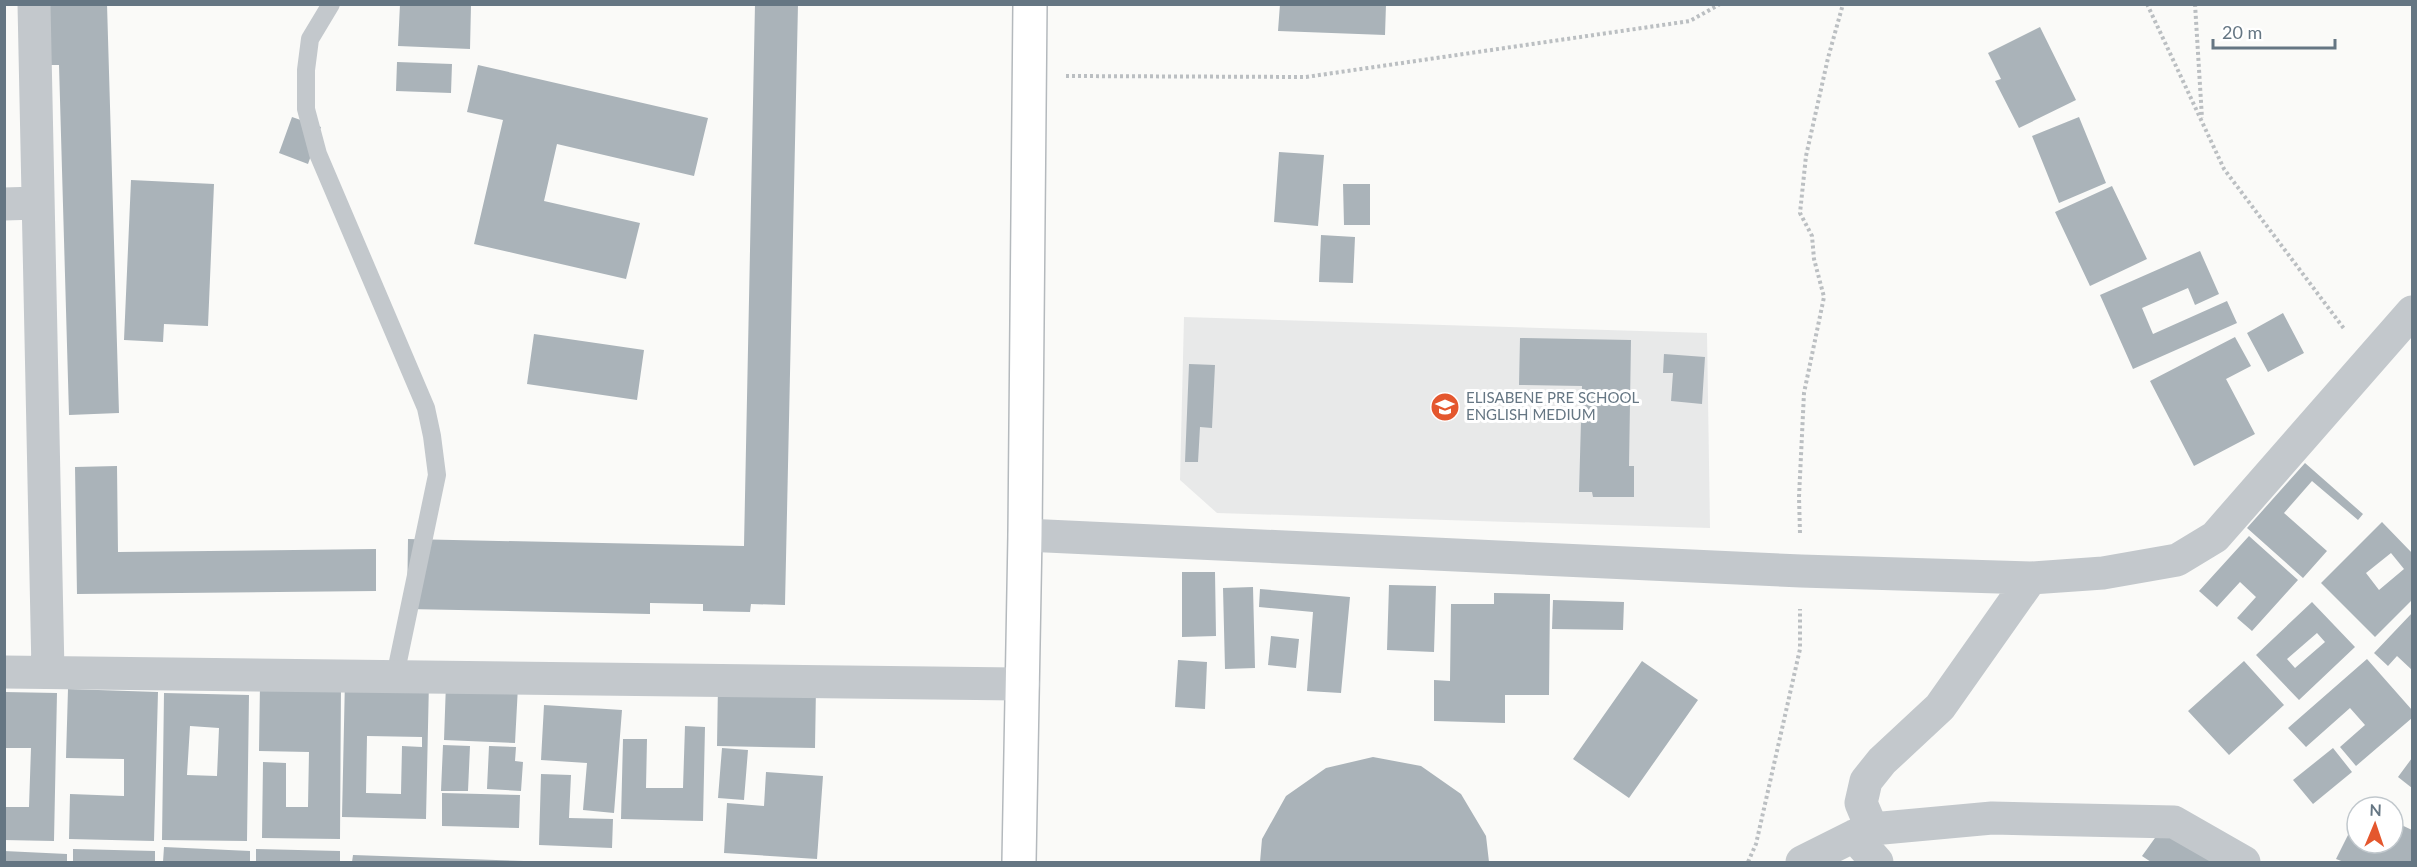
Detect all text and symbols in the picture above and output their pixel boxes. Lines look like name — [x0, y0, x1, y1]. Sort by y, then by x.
scale bar — [2213, 12, 2334, 50]
text: 20 m — [2222, 21, 2262, 43]
place label: ELISABENE PRE SCHOOL ENGLISH MEDIUM — [1466, 388, 1640, 423]
school or university icon: ELISABENE PRE SCHOOL ENGLISH MEDIUM — [1429, 391, 1461, 423]
north arrow — [2345, 795, 2405, 855]
text: N — [2369, 800, 2382, 819]

